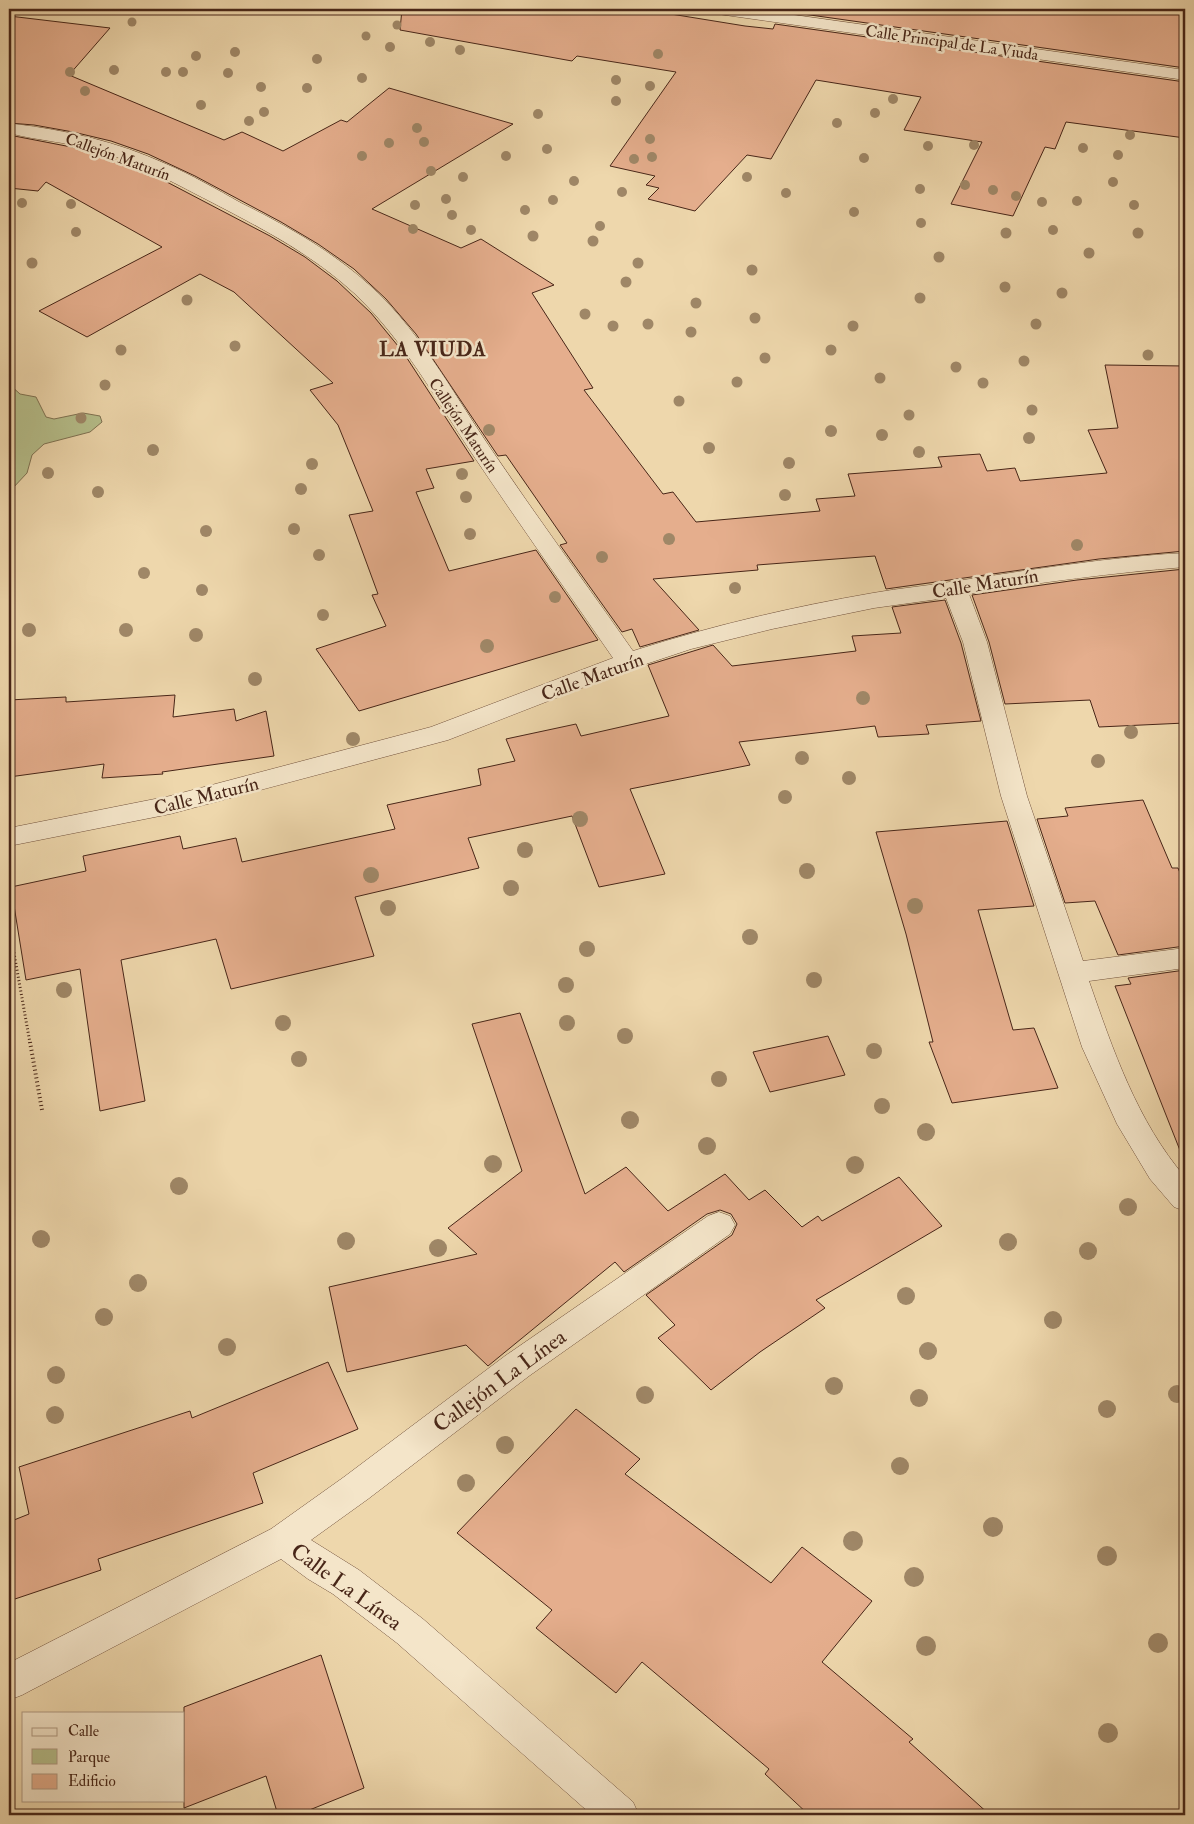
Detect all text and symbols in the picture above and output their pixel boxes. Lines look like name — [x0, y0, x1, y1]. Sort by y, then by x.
street label: Calle Principal de La Viuda — [864, 21, 1040, 66]
street label: Callejón Maturín — [63, 129, 173, 185]
district label: LA VIUDA — [379, 337, 487, 362]
street label: Callejón Maturín — [424, 374, 502, 477]
street label: Calle Maturín — [930, 564, 1040, 604]
street label: Calle Maturín — [538, 647, 647, 707]
street label: Calle Maturín — [151, 771, 261, 821]
street label: Callejón La Línea — [427, 1322, 573, 1439]
street label: Calle La Línea — [285, 1537, 408, 1637]
legend — [22, 1712, 185, 1802]
text: Calle — [68, 1722, 99, 1741]
text: Parque — [68, 1748, 110, 1767]
text: Edificio — [68, 1772, 116, 1791]

